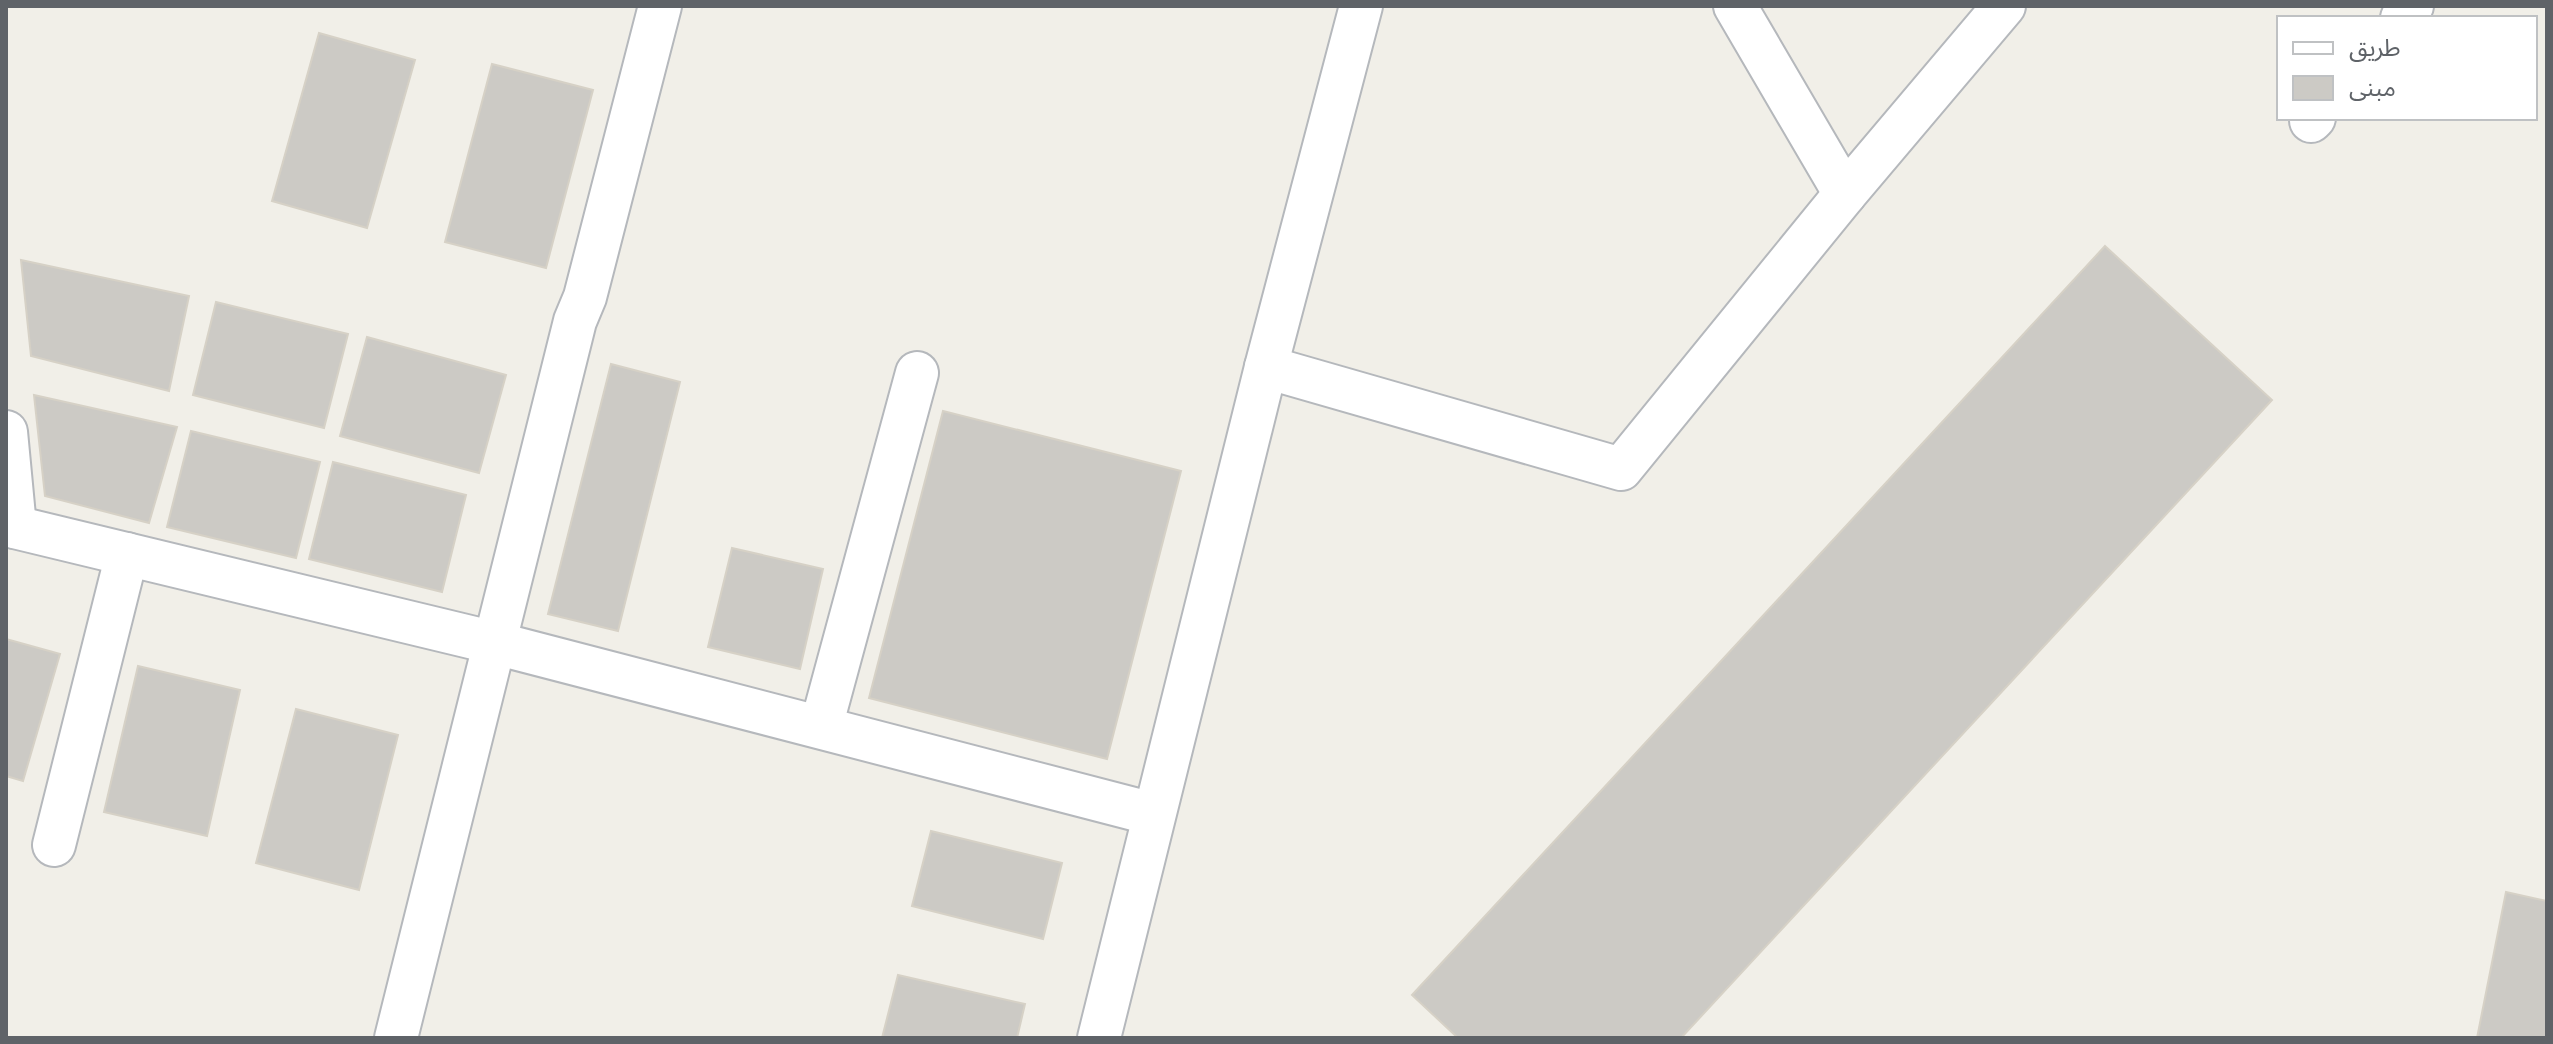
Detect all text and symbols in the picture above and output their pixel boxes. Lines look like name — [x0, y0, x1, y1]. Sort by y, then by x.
legend — [2277, 16, 2537, 120]
text: طريق — [2349, 31, 2401, 66]
text: مبنى — [2349, 71, 2396, 106]

